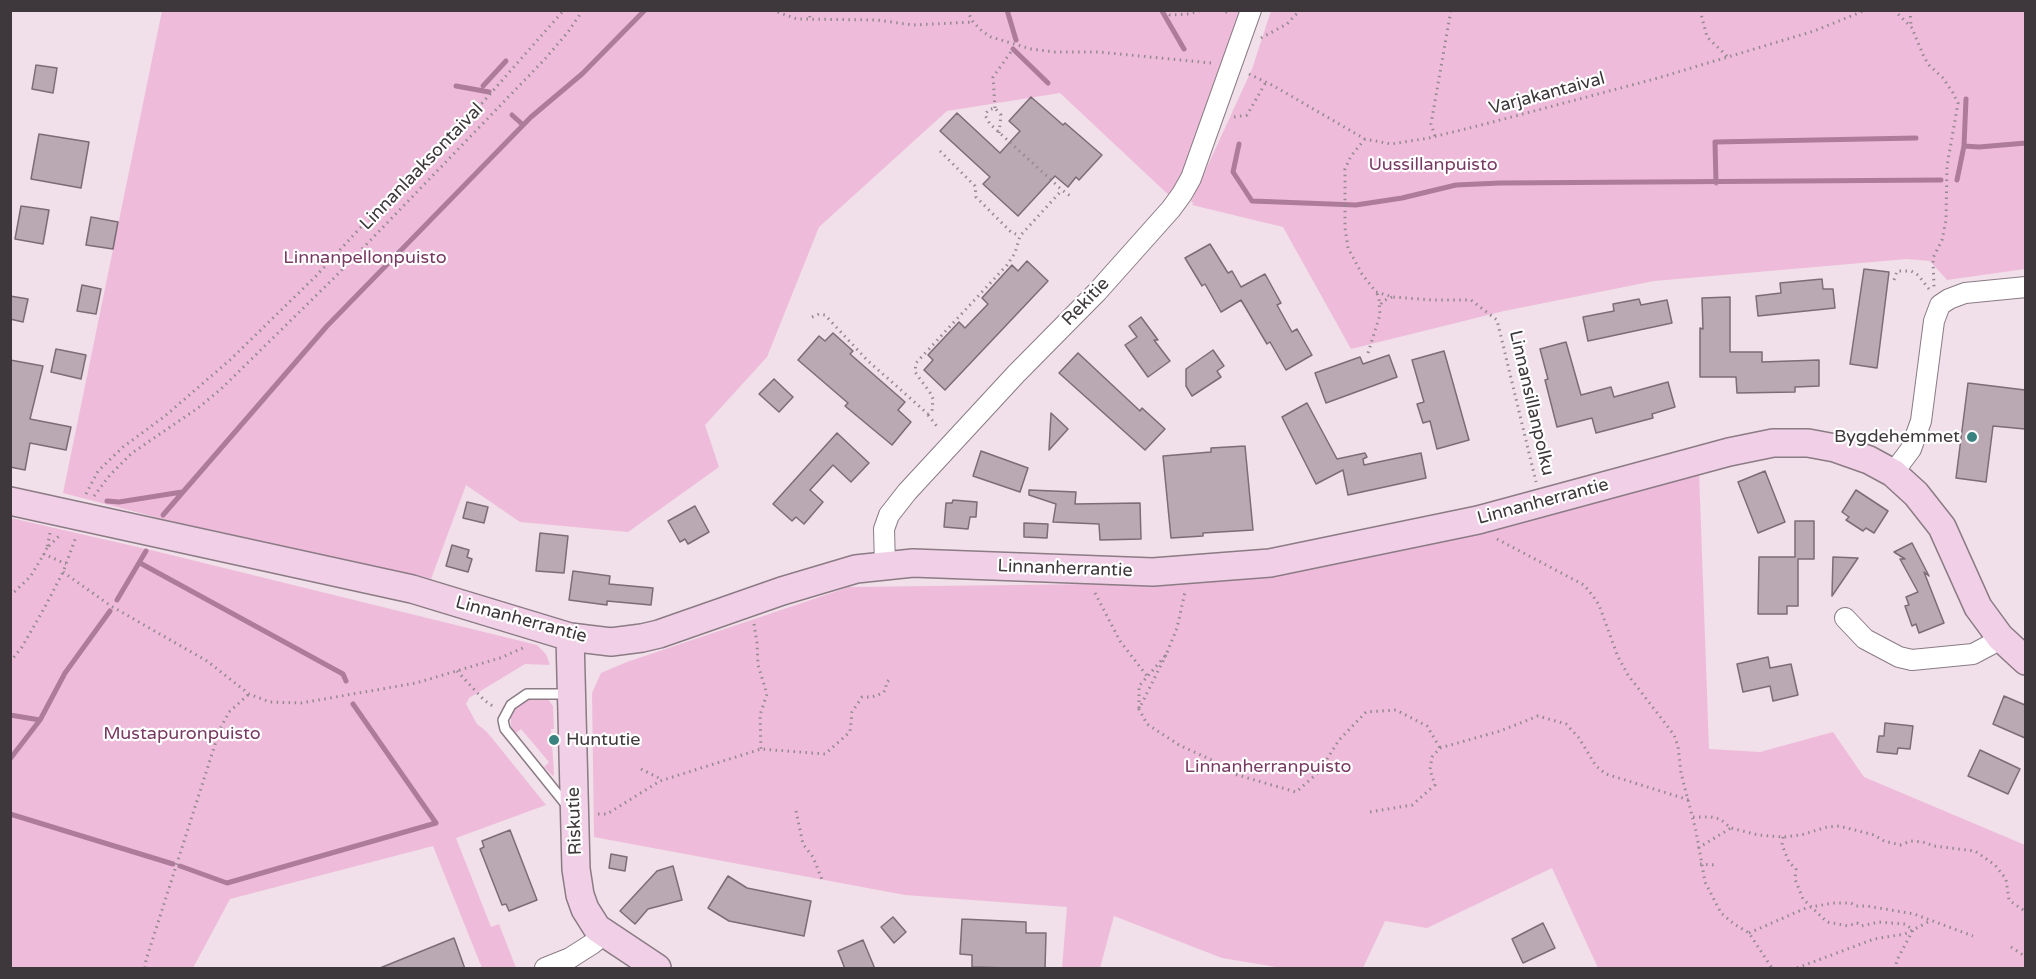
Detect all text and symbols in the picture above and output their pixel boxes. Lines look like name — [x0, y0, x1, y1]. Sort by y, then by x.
street label: Varjakantaival — [1487, 68, 1607, 120]
street label: Linnanlaaksontaival — [356, 99, 488, 235]
park label: Uussillanpuisto — [1368, 154, 1498, 176]
park label: Linnanpellonpuisto — [283, 247, 447, 269]
street label: Rekitie — [1058, 273, 1114, 331]
street label: Linnansillanpolku — [1504, 328, 1558, 478]
place label: Bygdehemmet — [1834, 426, 1960, 448]
marker: Bygdehemmet — [1965, 430, 1979, 444]
street label: Linnanherrantie — [1475, 474, 1611, 530]
street label: Linnanherrantie — [997, 556, 1133, 582]
street label: Linnanherrantie — [453, 592, 589, 648]
park label: Mustapuronpuisto — [103, 723, 261, 745]
place label: Huntutie — [566, 729, 640, 751]
marker: Huntutie — [547, 733, 561, 747]
park label: Linnanherranpuisto — [1185, 756, 1351, 778]
street label: Riskutie — [563, 787, 587, 855]

